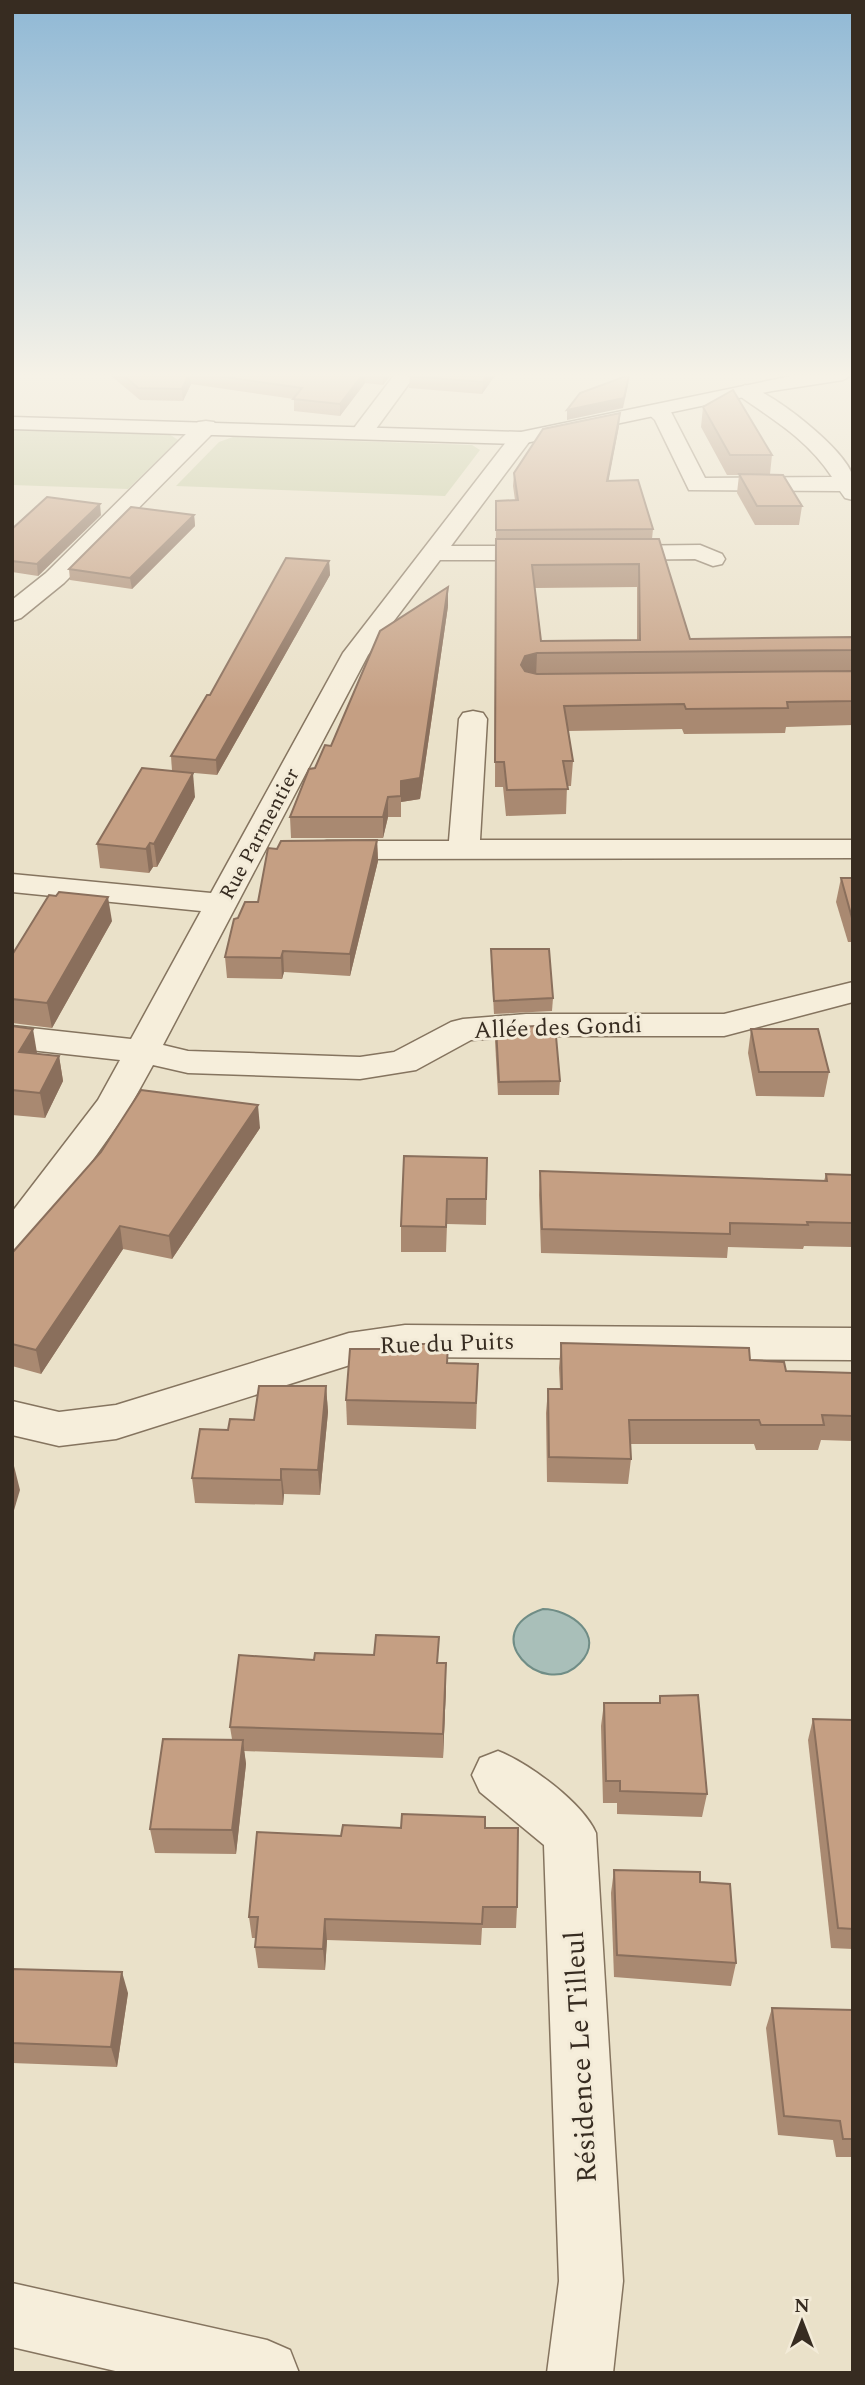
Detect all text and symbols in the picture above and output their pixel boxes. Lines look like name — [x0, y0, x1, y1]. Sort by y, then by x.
street label: Rue Parmentier — [212, 762, 308, 906]
street label: Allée des Gondi — [473, 1007, 643, 1049]
street label: Rue du Puits — [379, 1324, 515, 1364]
street label: Résidence Le Tilleul — [553, 1930, 609, 2184]
north arrow — [767, 2287, 837, 2357]
text: N — [794, 2292, 810, 2321]

